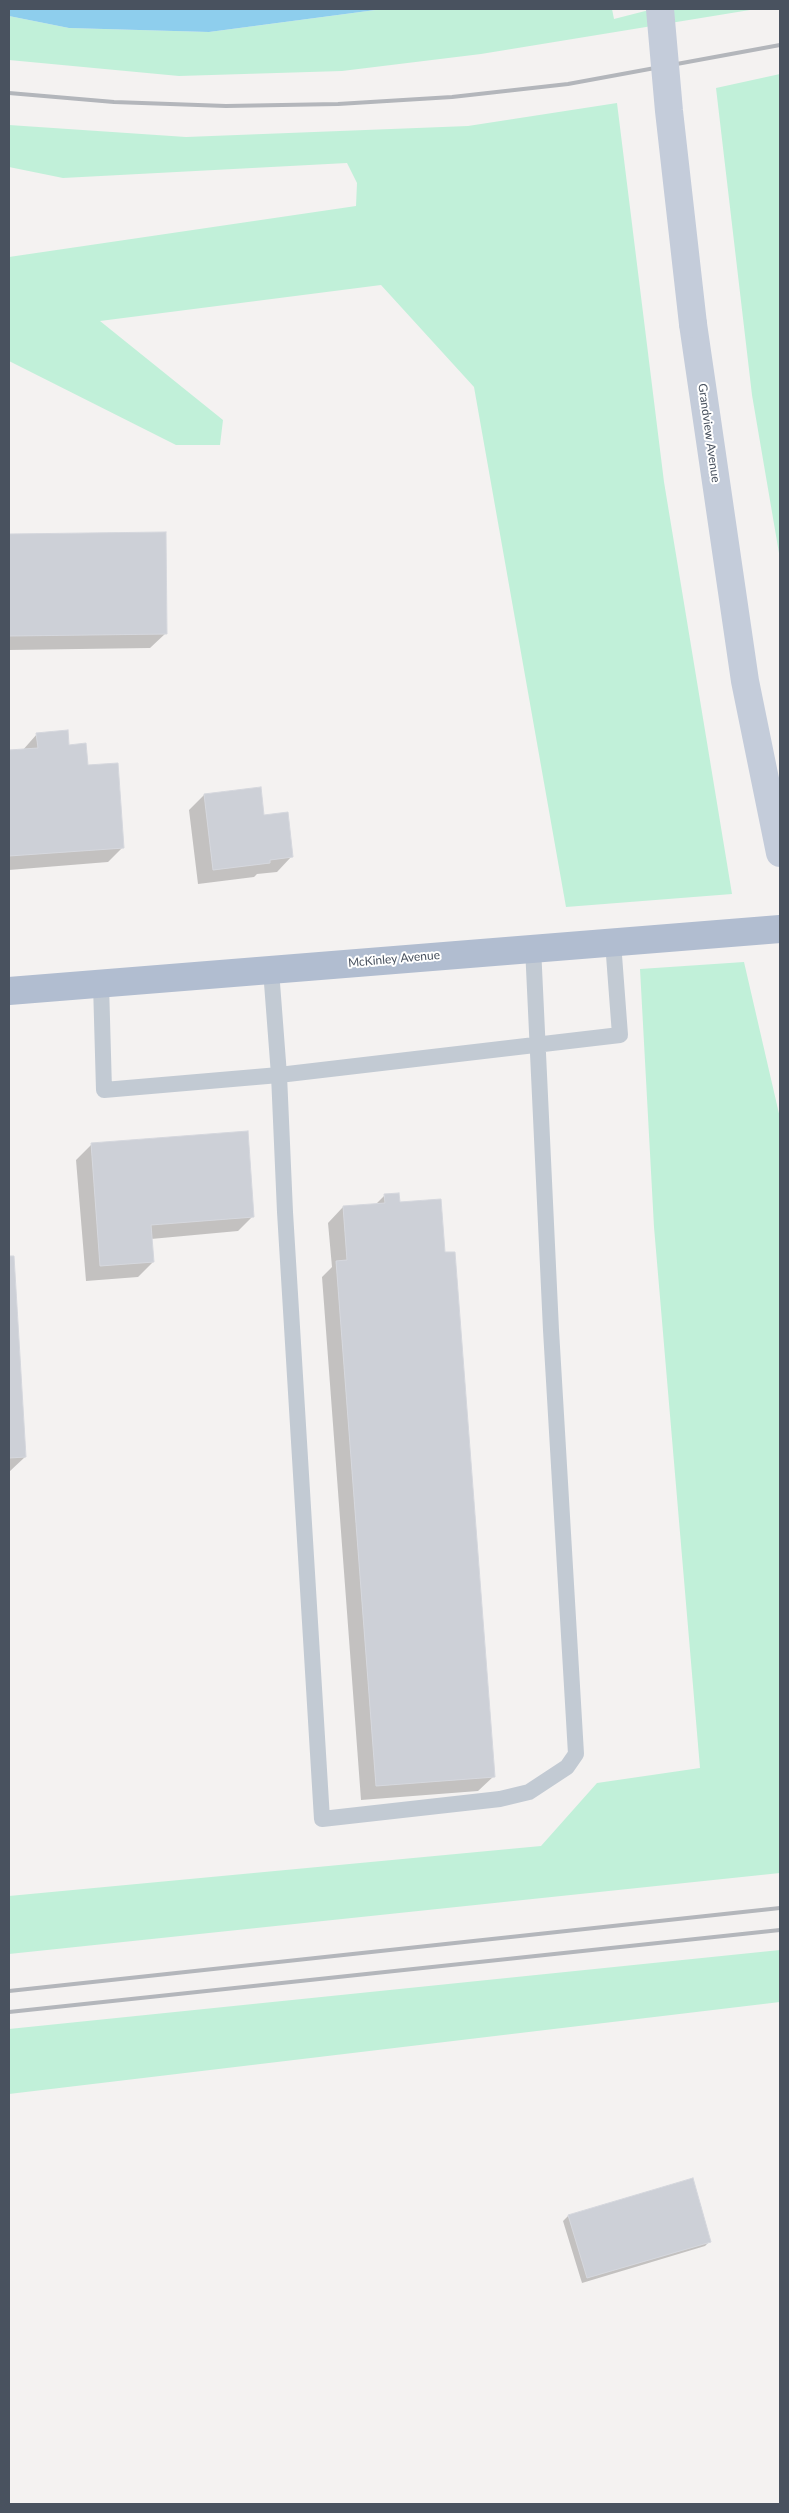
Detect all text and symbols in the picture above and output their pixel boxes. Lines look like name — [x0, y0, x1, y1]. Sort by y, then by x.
street label: Grandview Avenue — [695, 383, 723, 483]
street label: McKinley Avenue — [347, 948, 441, 970]

